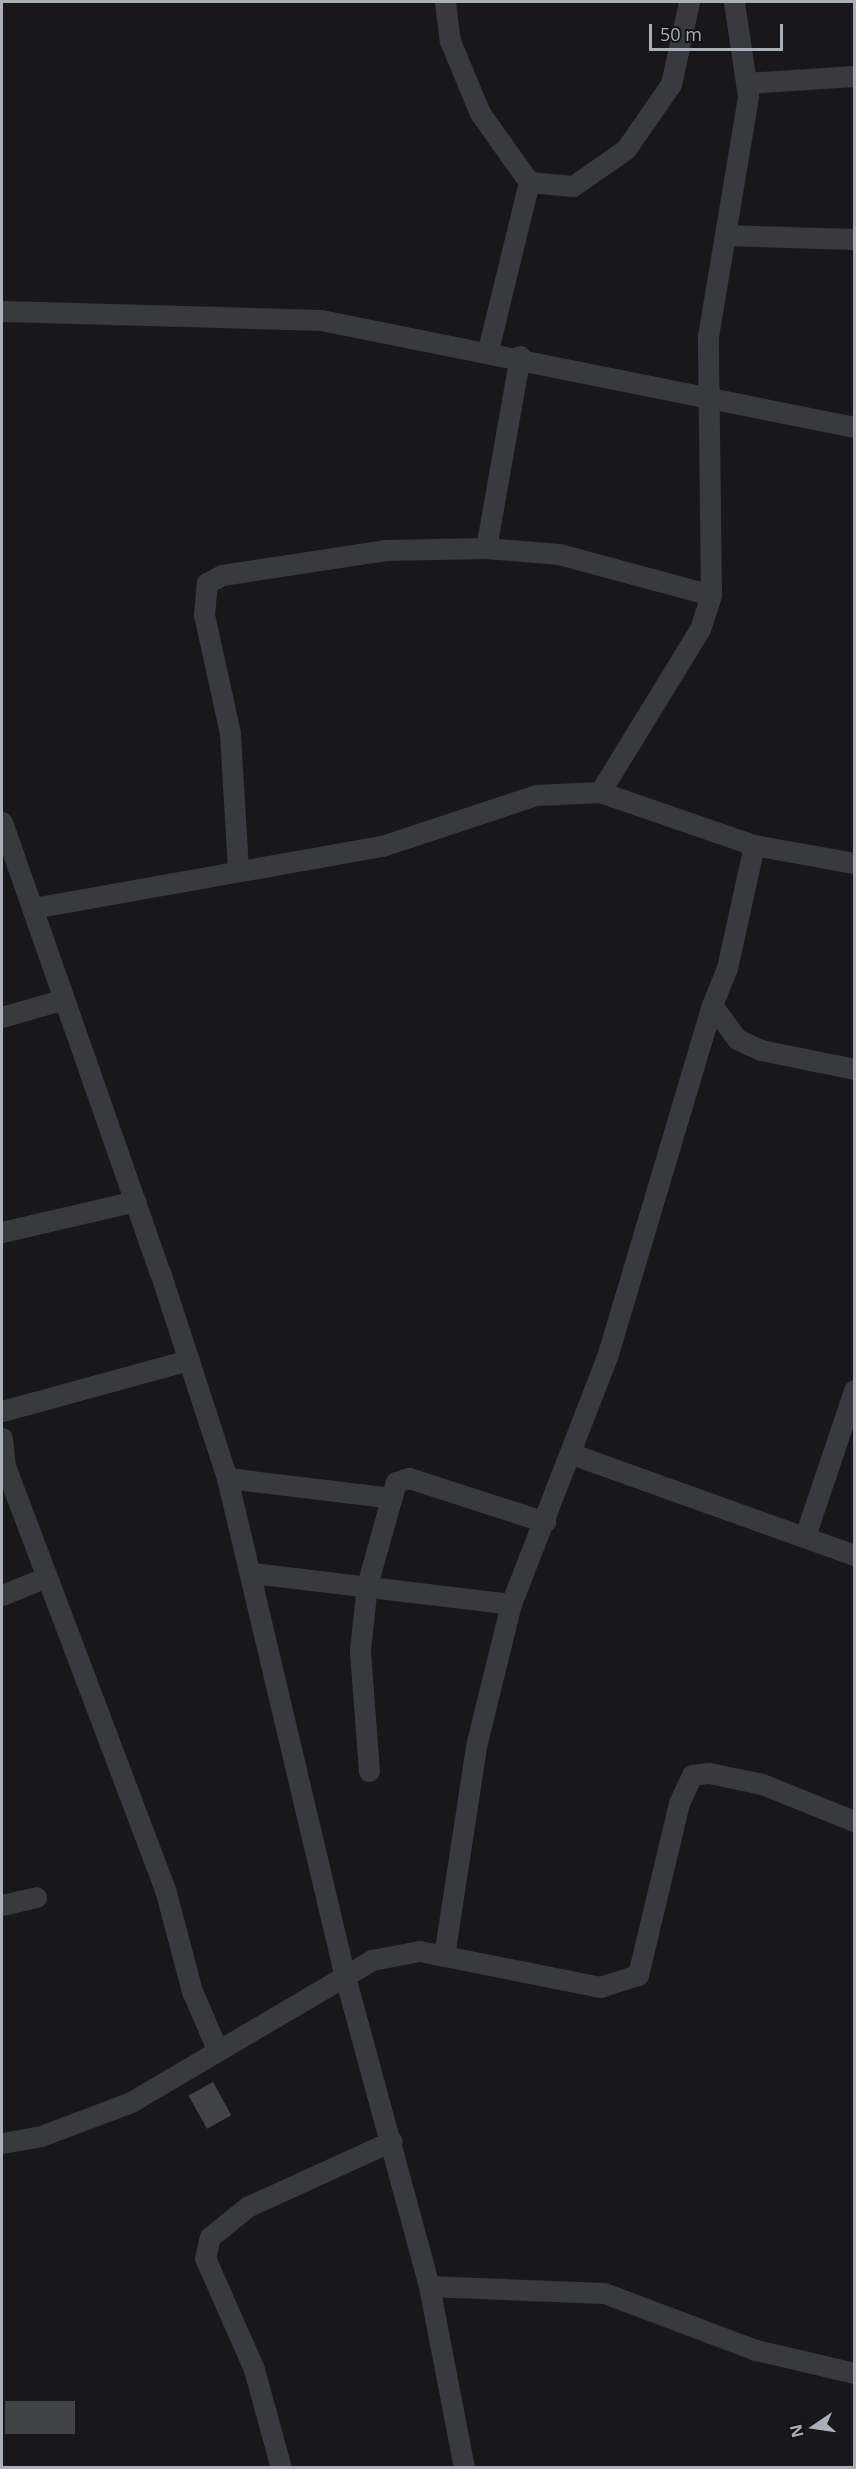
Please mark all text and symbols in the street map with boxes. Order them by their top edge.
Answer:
scale bar [652,12,786,50]
text: 50 m [660,22,702,46]
north arrow [784,2397,844,2457]
text: N [784,2422,809,2440]

